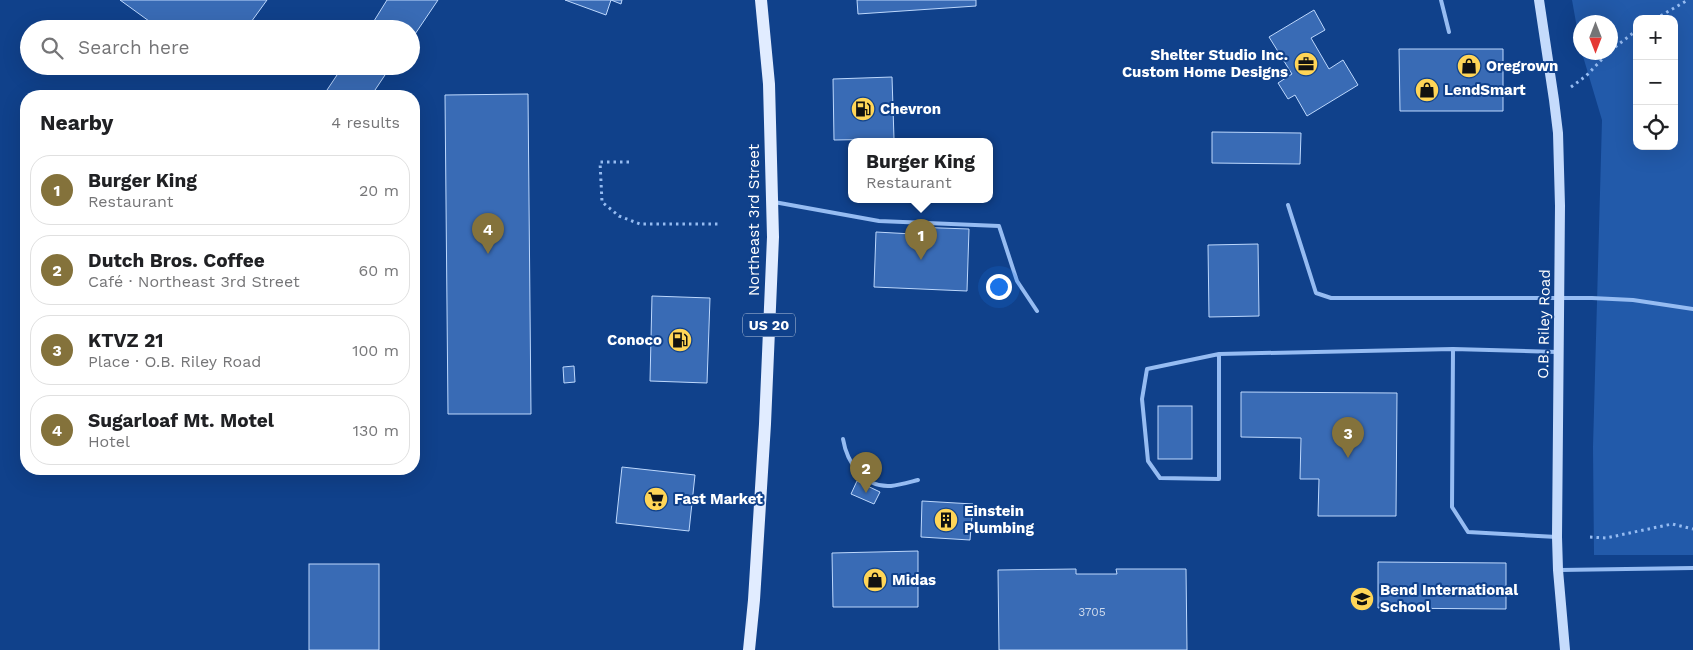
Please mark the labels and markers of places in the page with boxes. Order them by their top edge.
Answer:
place label: Shelter Studio Inc. Custom Home Designs [1122,46,1288,81]
office icon: Shelter Studio Inc. Custom Home Designs [1293,51,1319,77]
shop icon: Oregrown [1456,53,1482,79]
place label: Oregrown [1486,57,1558,75]
shop icon: LendSmart [1414,77,1440,103]
place label: LendSmart [1444,81,1526,99]
fuel station icon: Chevron [850,96,876,122]
place label: Chevron [880,100,941,118]
pin: 4 [472,213,504,254]
pin: 1 [905,219,937,260]
fuel station icon: Conoco [667,327,693,353]
place label: Conoco [607,331,662,349]
pin: 3 [1332,417,1364,458]
pin: 2 [850,452,882,493]
supermarket icon: Fast Market [643,486,669,512]
place label: Fast Market [674,490,763,508]
place label: Einstein Plumbing [964,502,1034,537]
building icon: Einstein Plumbing [933,507,959,533]
shop icon: Midas [862,567,888,593]
place label: Midas [892,571,936,589]
place label: Bend International School [1380,581,1518,616]
school or university icon: Bend International School [1349,586,1375,612]

